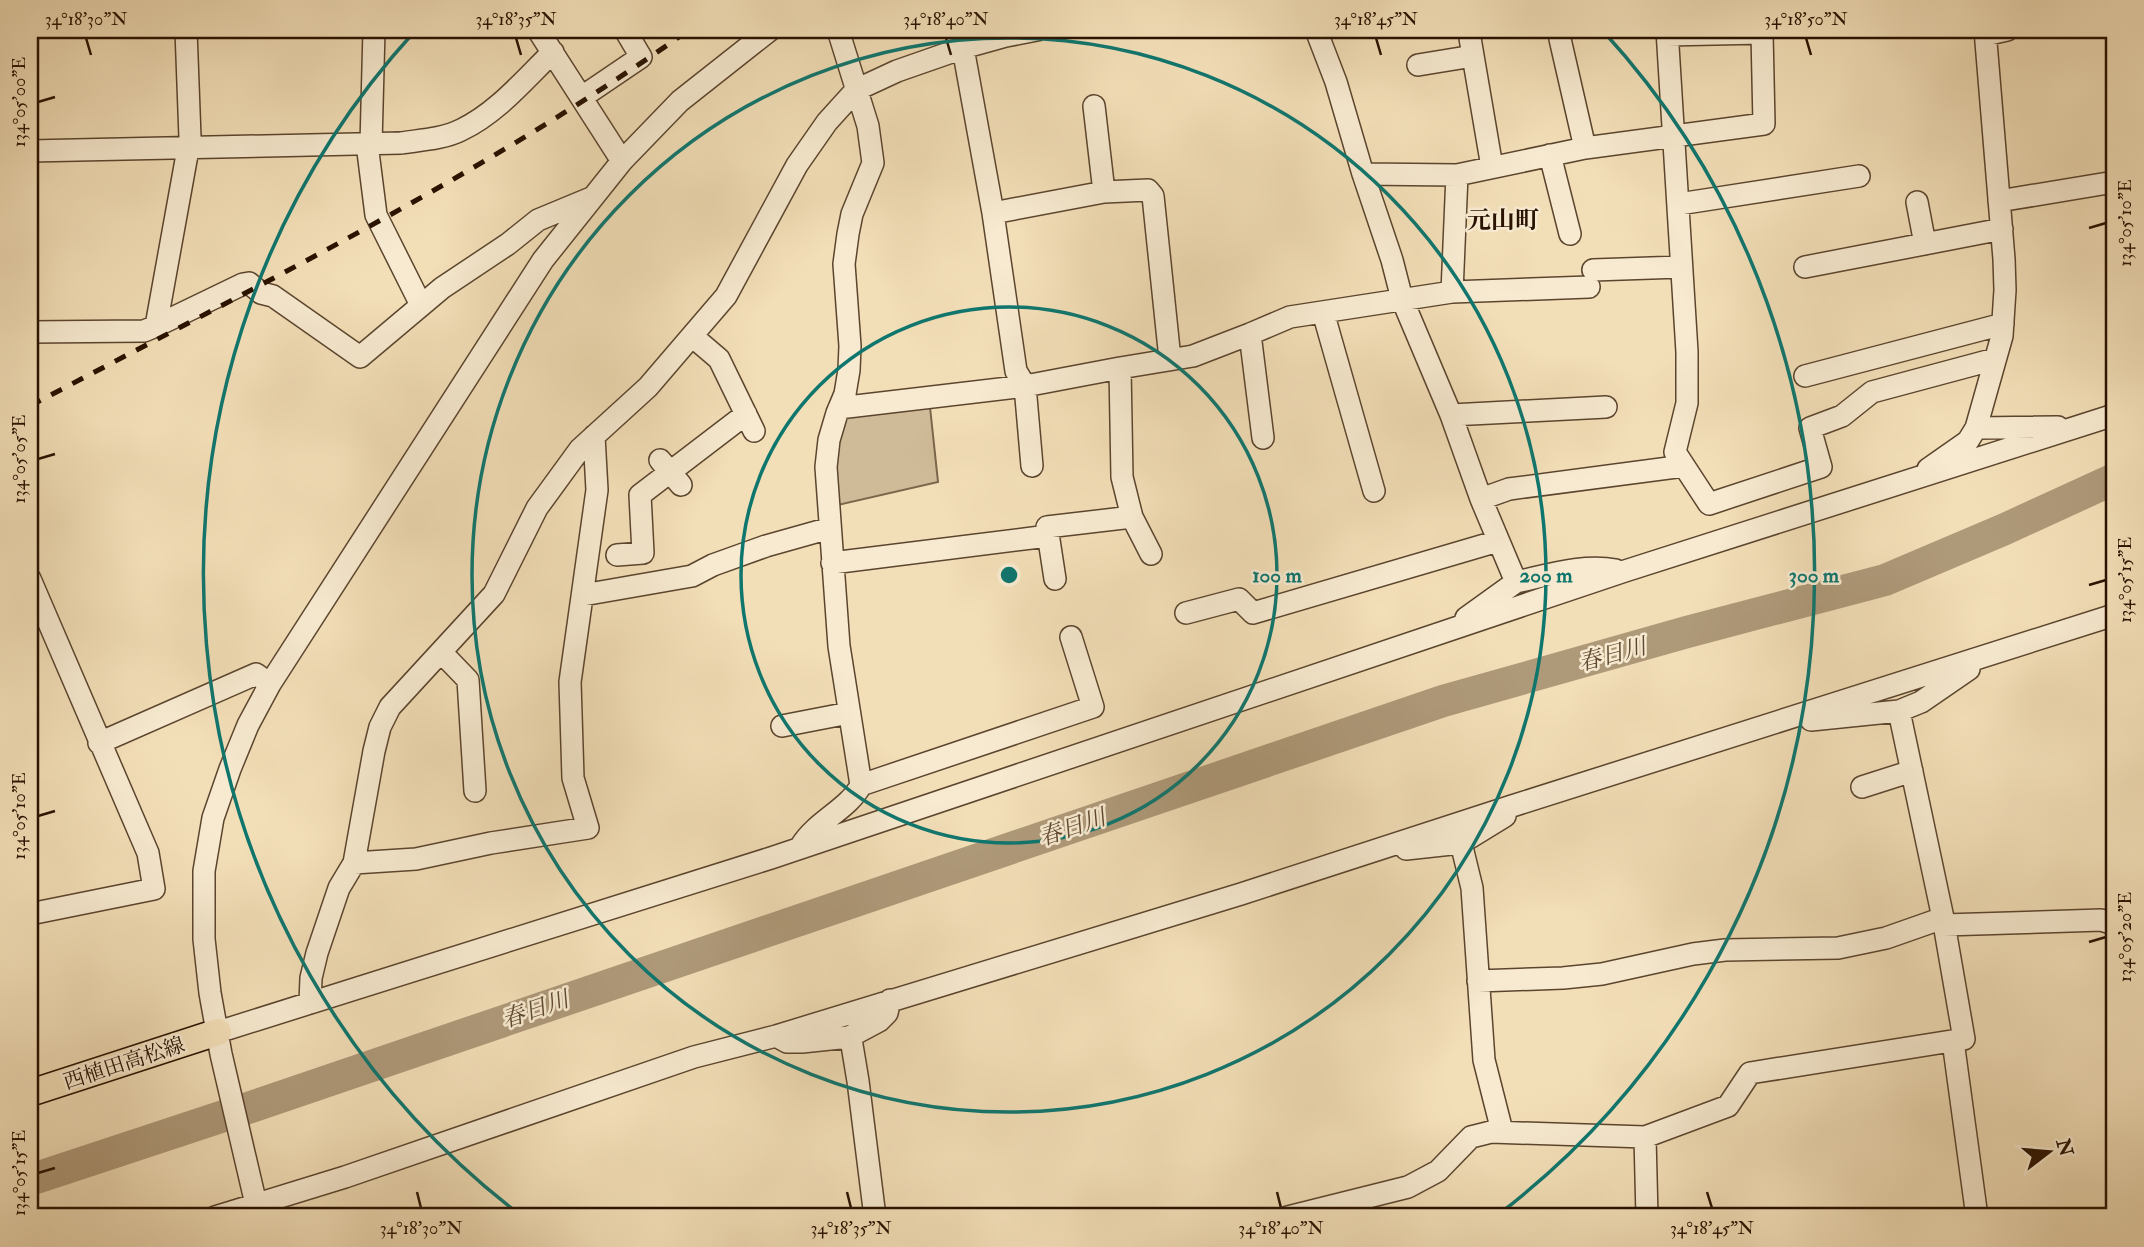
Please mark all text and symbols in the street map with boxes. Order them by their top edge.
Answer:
text: 34°18'30"N [45,8,127,31]
text: 34°18'35"N [475,8,557,31]
text: 34°18'40"N [903,8,989,31]
text: 34°18'45"N [1334,8,1418,31]
text: 34°18'50"N [1764,8,1848,31]
text: 134°05'00"E [8,57,31,147]
text: 134°05'10"E [2114,179,2137,267]
district label: 元山町 [1467,205,1539,236]
text: 134°05'05"E [8,414,31,504]
text: 134°05'15"E [2114,537,2137,623]
text: 100 m [1252,562,1303,589]
text: 200 m [1520,562,1573,589]
text: 300 m [1789,562,1840,589]
centre of rings [997,563,1021,587]
water label: 春日川 [1575,631,1652,677]
text: 134°05'10"E [8,772,31,860]
water label: 春日川 [1035,802,1112,852]
text: 134°05'20"E [2114,892,2137,982]
water label: 春日川 [498,984,575,1034]
street label: 西植田高松線 [60,1031,188,1096]
north arrow [2014,1118,2084,1188]
text: 134°05'15"E [8,1130,31,1216]
text: N [2050,1135,2079,1160]
text: 34°18'30"N [380,1217,462,1240]
text: 34°18'35"N [810,1217,892,1240]
text: 34°18'40"N [1238,1217,1324,1240]
text: 34°18'45"N [1670,1217,1754,1240]

